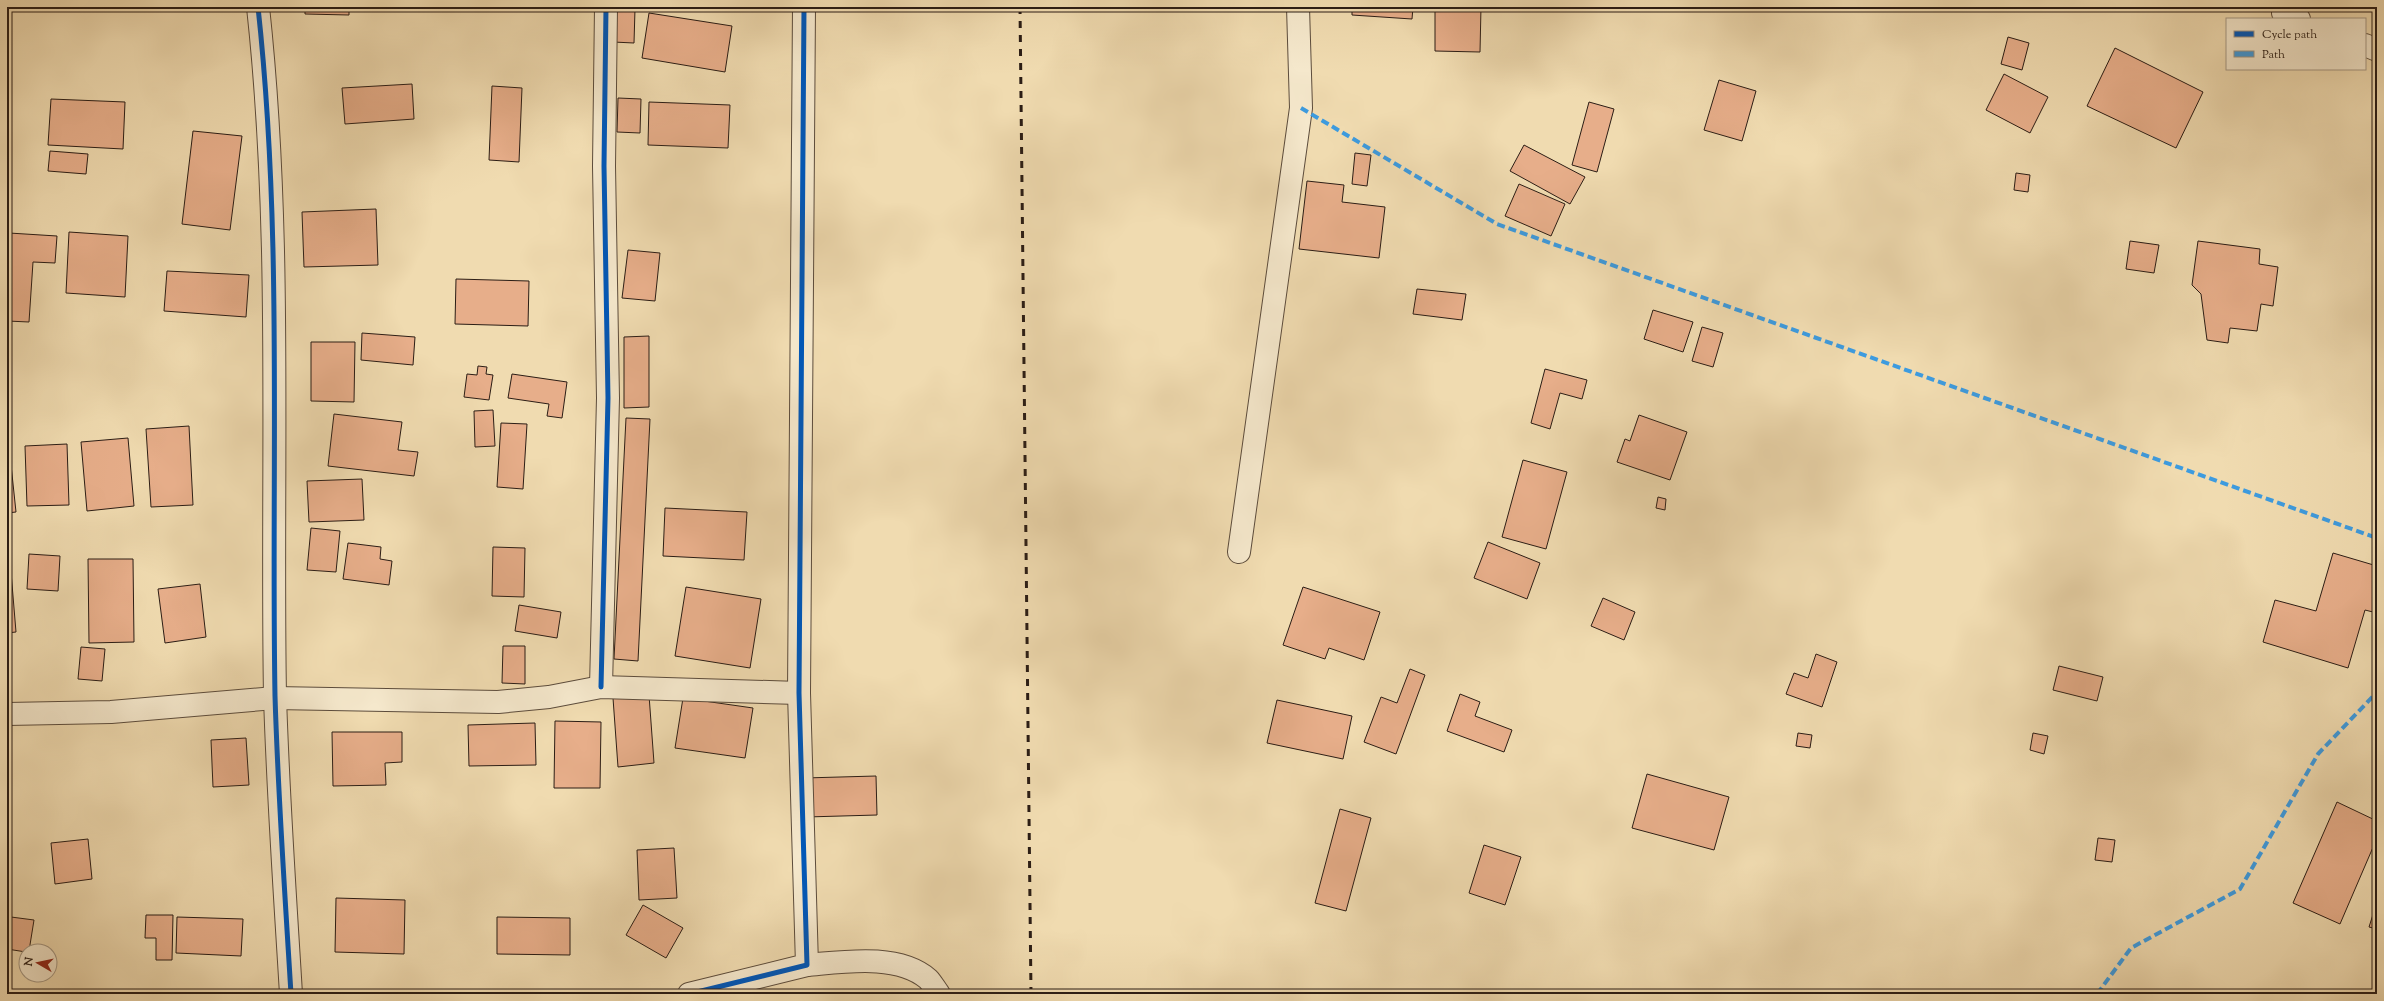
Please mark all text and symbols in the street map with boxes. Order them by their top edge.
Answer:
legend [2226,18,2366,70]
text: Cycle path [2262,26,2317,44]
text: Path [2262,46,2285,64]
north arrow [18,943,58,983]
text: N [20,956,38,968]

